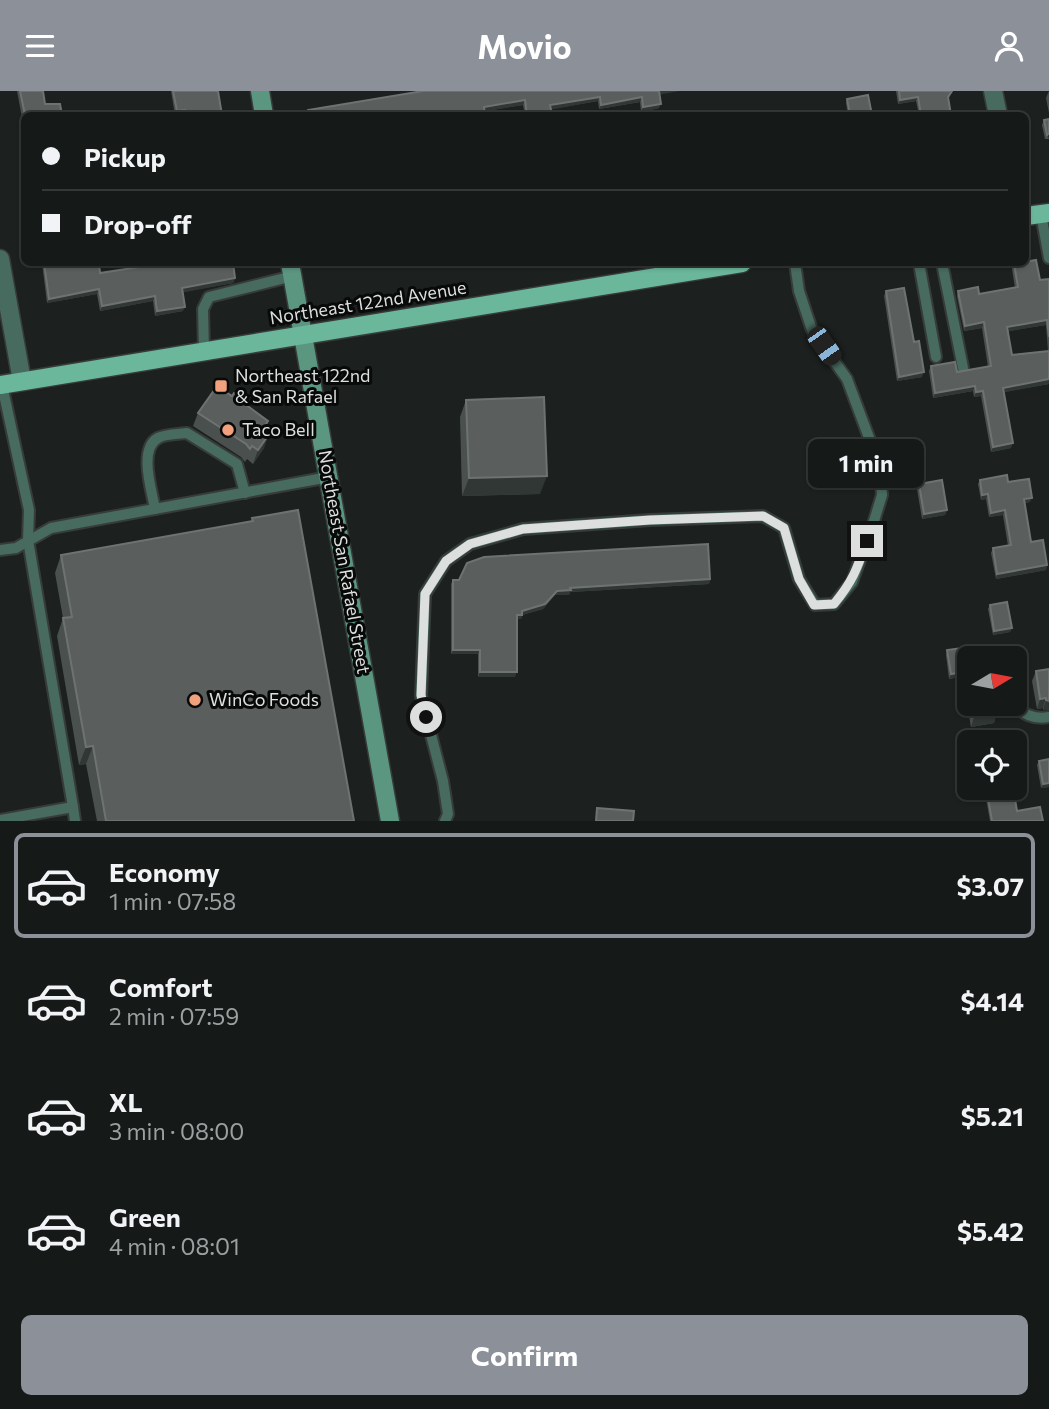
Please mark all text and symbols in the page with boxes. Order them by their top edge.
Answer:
text: Movio [477,26,572,66]
icon: menu [21,27,59,65]
icon: person [990,27,1028,65]
text: Pickup [84,141,166,172]
text: Drop-off [84,208,191,239]
street label: Northeast 122nd Avenue [268,276,468,328]
car [804,323,845,369]
place label: Northeast 122nd & San Rafael [235,364,370,407]
marker: Northeast 122nd & San Rafael [213,378,229,394]
place label: Taco Bell [242,418,315,440]
marker: Taco Bell [220,422,236,438]
callout: 1 min [809,440,925,489]
street label: Northeast San Rafael Street [314,448,376,676]
text: 1 min [839,449,893,477]
route end [851,525,883,557]
north arrow [957,646,1027,716]
map controls [957,646,1027,800]
place label: WinCo Foods [209,688,319,710]
marker: WinCo Foods [187,692,203,708]
route start [410,701,442,733]
button: locate [957,730,1027,800]
icon: car [25,854,88,917]
text: Economy [109,856,220,887]
text: $3.07 [956,870,1024,901]
text: 1 min · 07:58 [109,887,236,915]
icon: car [25,969,88,1032]
text: Comfort [109,971,212,1002]
text: $4.14 [961,985,1024,1016]
text: 2 min · 07:59 [109,1002,239,1030]
icon: car [25,1084,88,1147]
text: XL [109,1086,143,1117]
text: $5.21 [961,1100,1024,1131]
text: 3 min · 08:00 [109,1117,244,1145]
icon: car [25,1199,88,1262]
text: Green [109,1201,181,1232]
text: $5.42 [957,1215,1024,1246]
text: 4 min · 08:01 [109,1232,240,1260]
button: Confirm [21,1315,1028,1395]

